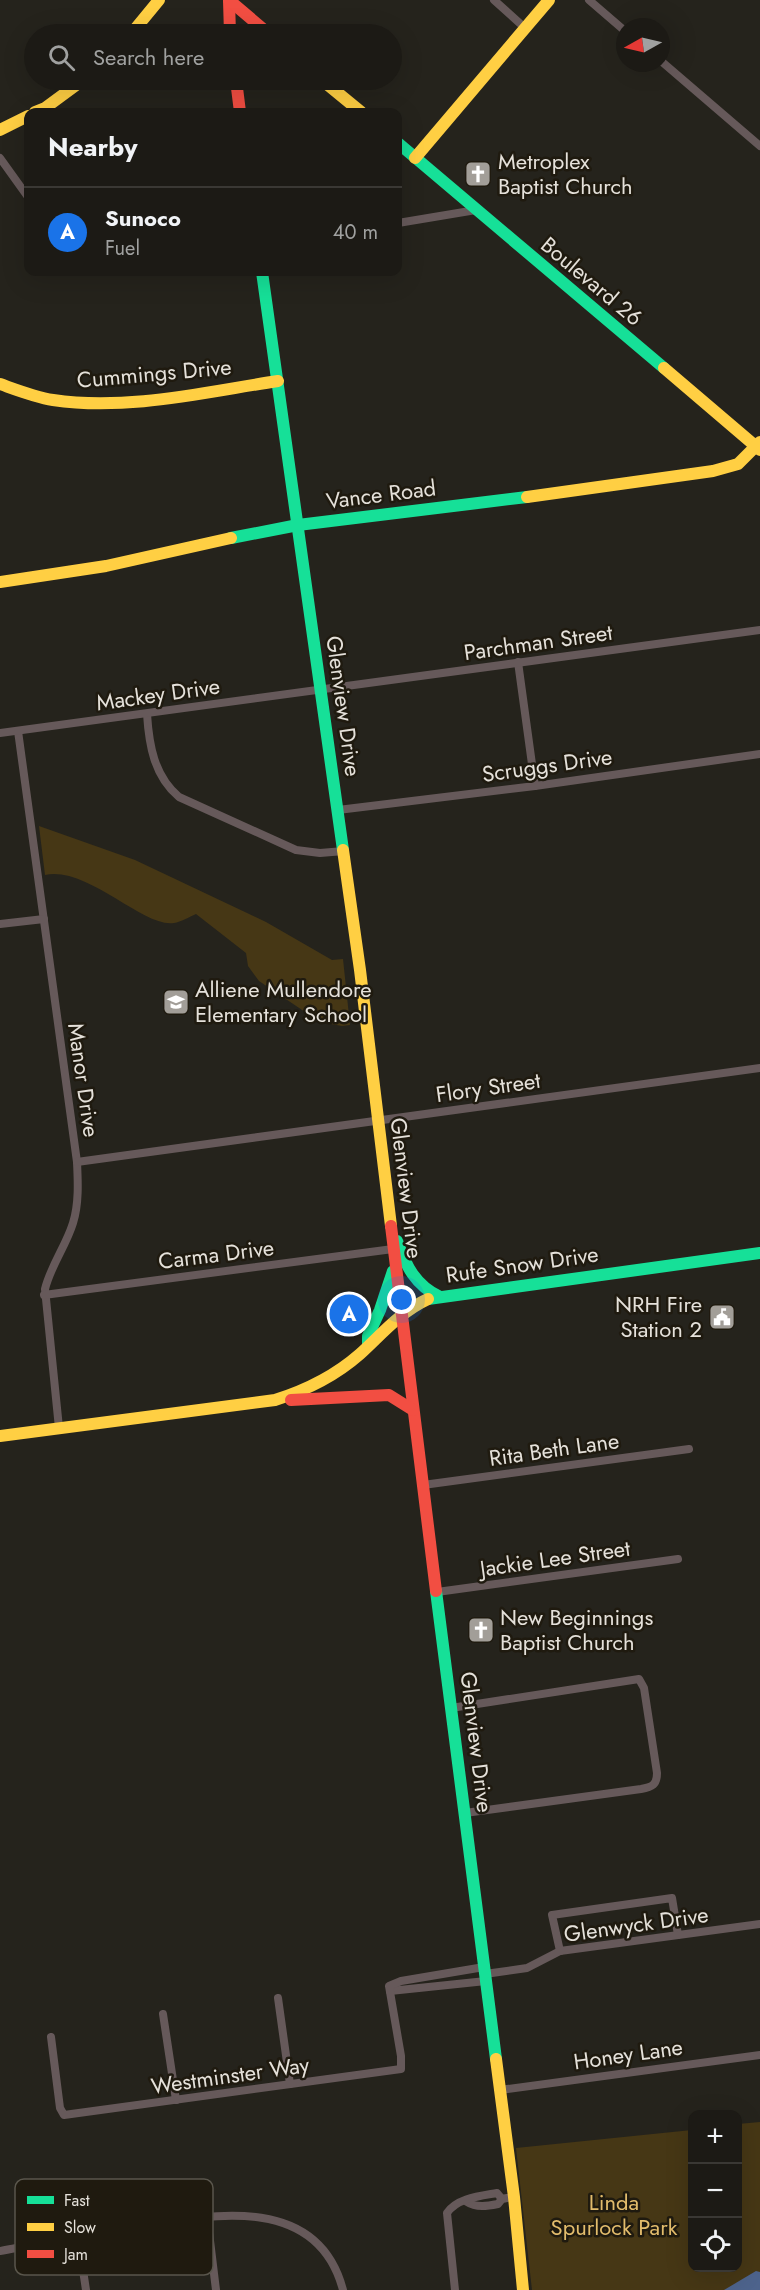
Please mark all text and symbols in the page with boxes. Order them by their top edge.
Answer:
north arrow [616,18,670,72]
search box [24,24,402,90]
icon: search [45,41,78,74]
text: Search here [93,41,204,73]
text: Nearby [48,128,137,166]
place label: Metroplex Baptist Church [498,145,633,202]
church icon: Metroplex Baptist Church [463,159,493,189]
text: Sunoco [105,202,181,234]
text: A [60,218,75,247]
text: 40 m [333,218,378,247]
street label: Boulevard 26 [534,229,650,333]
text: Fuel [105,234,140,263]
street label: Cummings Drive [75,350,233,396]
street label: Vance Road [324,471,438,517]
street label: Parchman Street [462,616,615,668]
street label: Glenview Drive [318,634,370,778]
street label: Mackey Drive [94,669,222,719]
street label: Scruggs Drive [480,740,614,790]
place label: Alliene Mullendore Elementary School [195,973,372,1030]
school or university icon: Alliene Mullendore Elementary School [161,987,191,1017]
street label: Manor Drive [60,1021,108,1139]
street label: Flory Street [434,1064,543,1110]
street label: Glenview Drive [382,1116,432,1260]
street label: Carma Drive [156,1231,276,1277]
street label: Rufe Snow Drive [444,1237,600,1291]
your location [387,1285,416,1314]
place label: NRH Fire Station 2 [615,1288,702,1345]
pin: A [330,1292,368,1336]
public building icon: NRH Fire Station 2 [707,1302,737,1332]
street label: Rita Beth Lane [487,1424,621,1474]
street label: Jackie Lee Street [475,1532,633,1585]
place label: New Beginnings Baptist Church [500,1601,653,1658]
church icon: New Beginnings Baptist Church [466,1615,496,1645]
street label: Glenview Drive [452,1670,502,1814]
street label: Glenwyck Drive [562,1898,710,1950]
street label: Honey Lane [571,2031,685,2077]
street label: Westminster Way [149,2048,311,2102]
map controls [688,2110,742,2272]
button: + [688,2110,742,2164]
button: − [688,2164,742,2218]
legend [15,2179,213,2275]
park label: Linda Spurlock Park [551,2186,678,2243]
text: Fast [64,2189,90,2212]
text: Slow [64,2216,96,2239]
button: locate [688,2218,742,2272]
text: Jam [62,2243,88,2266]

